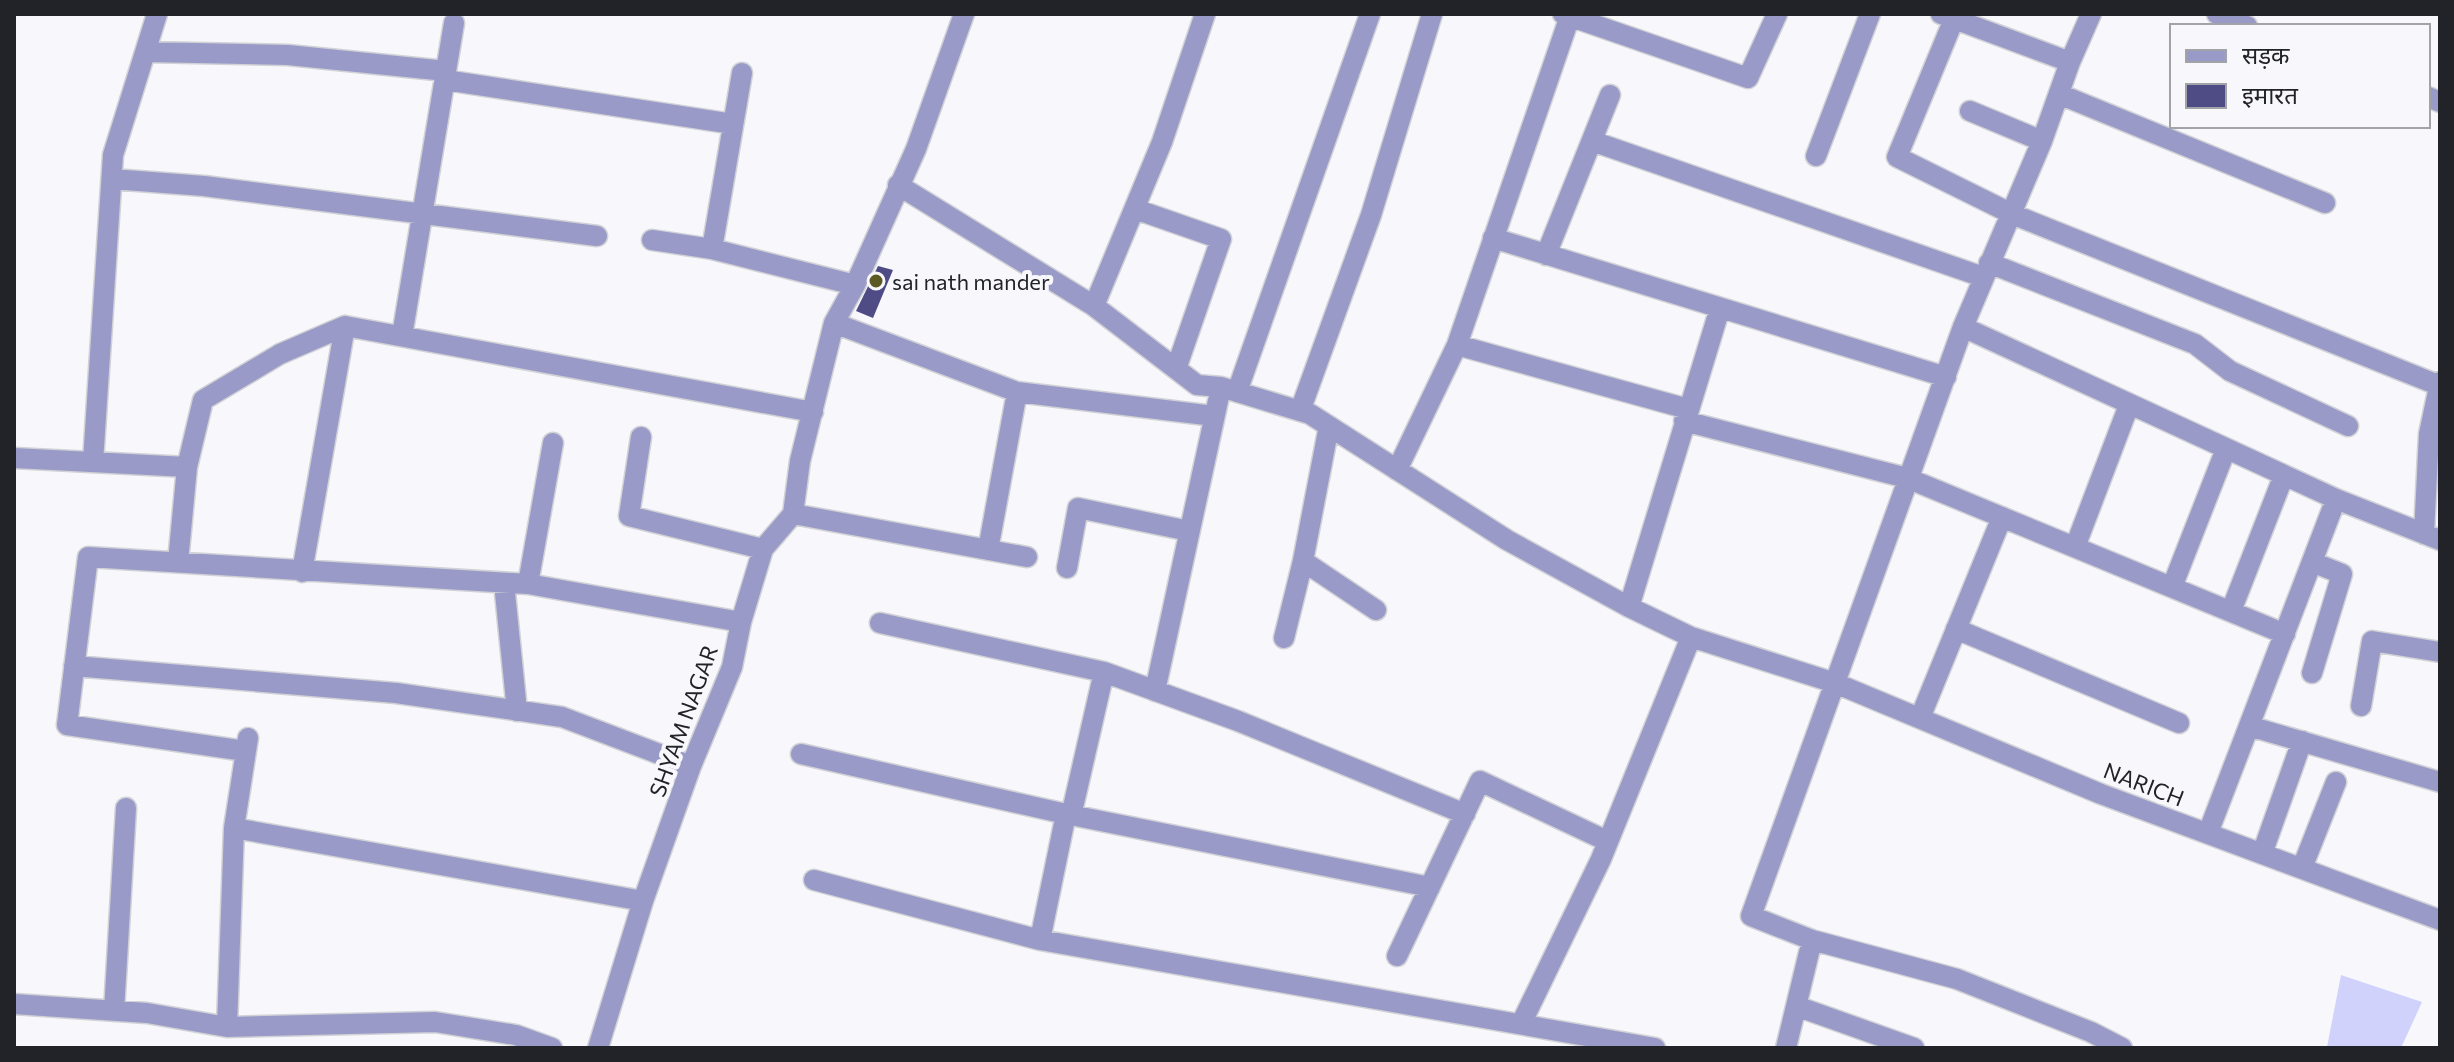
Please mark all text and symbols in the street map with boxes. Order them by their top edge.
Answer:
legend [2170,24,2430,128]
text: सड़क [2242,40,2290,69]
text: इमारत [2242,80,2299,109]
place label: sai nath mander [892,268,1050,295]
marker: sai nath mander [867,272,885,290]
street label: SHYAM NAGAR [643,641,723,801]
street label: NARICH [2100,756,2188,812]

